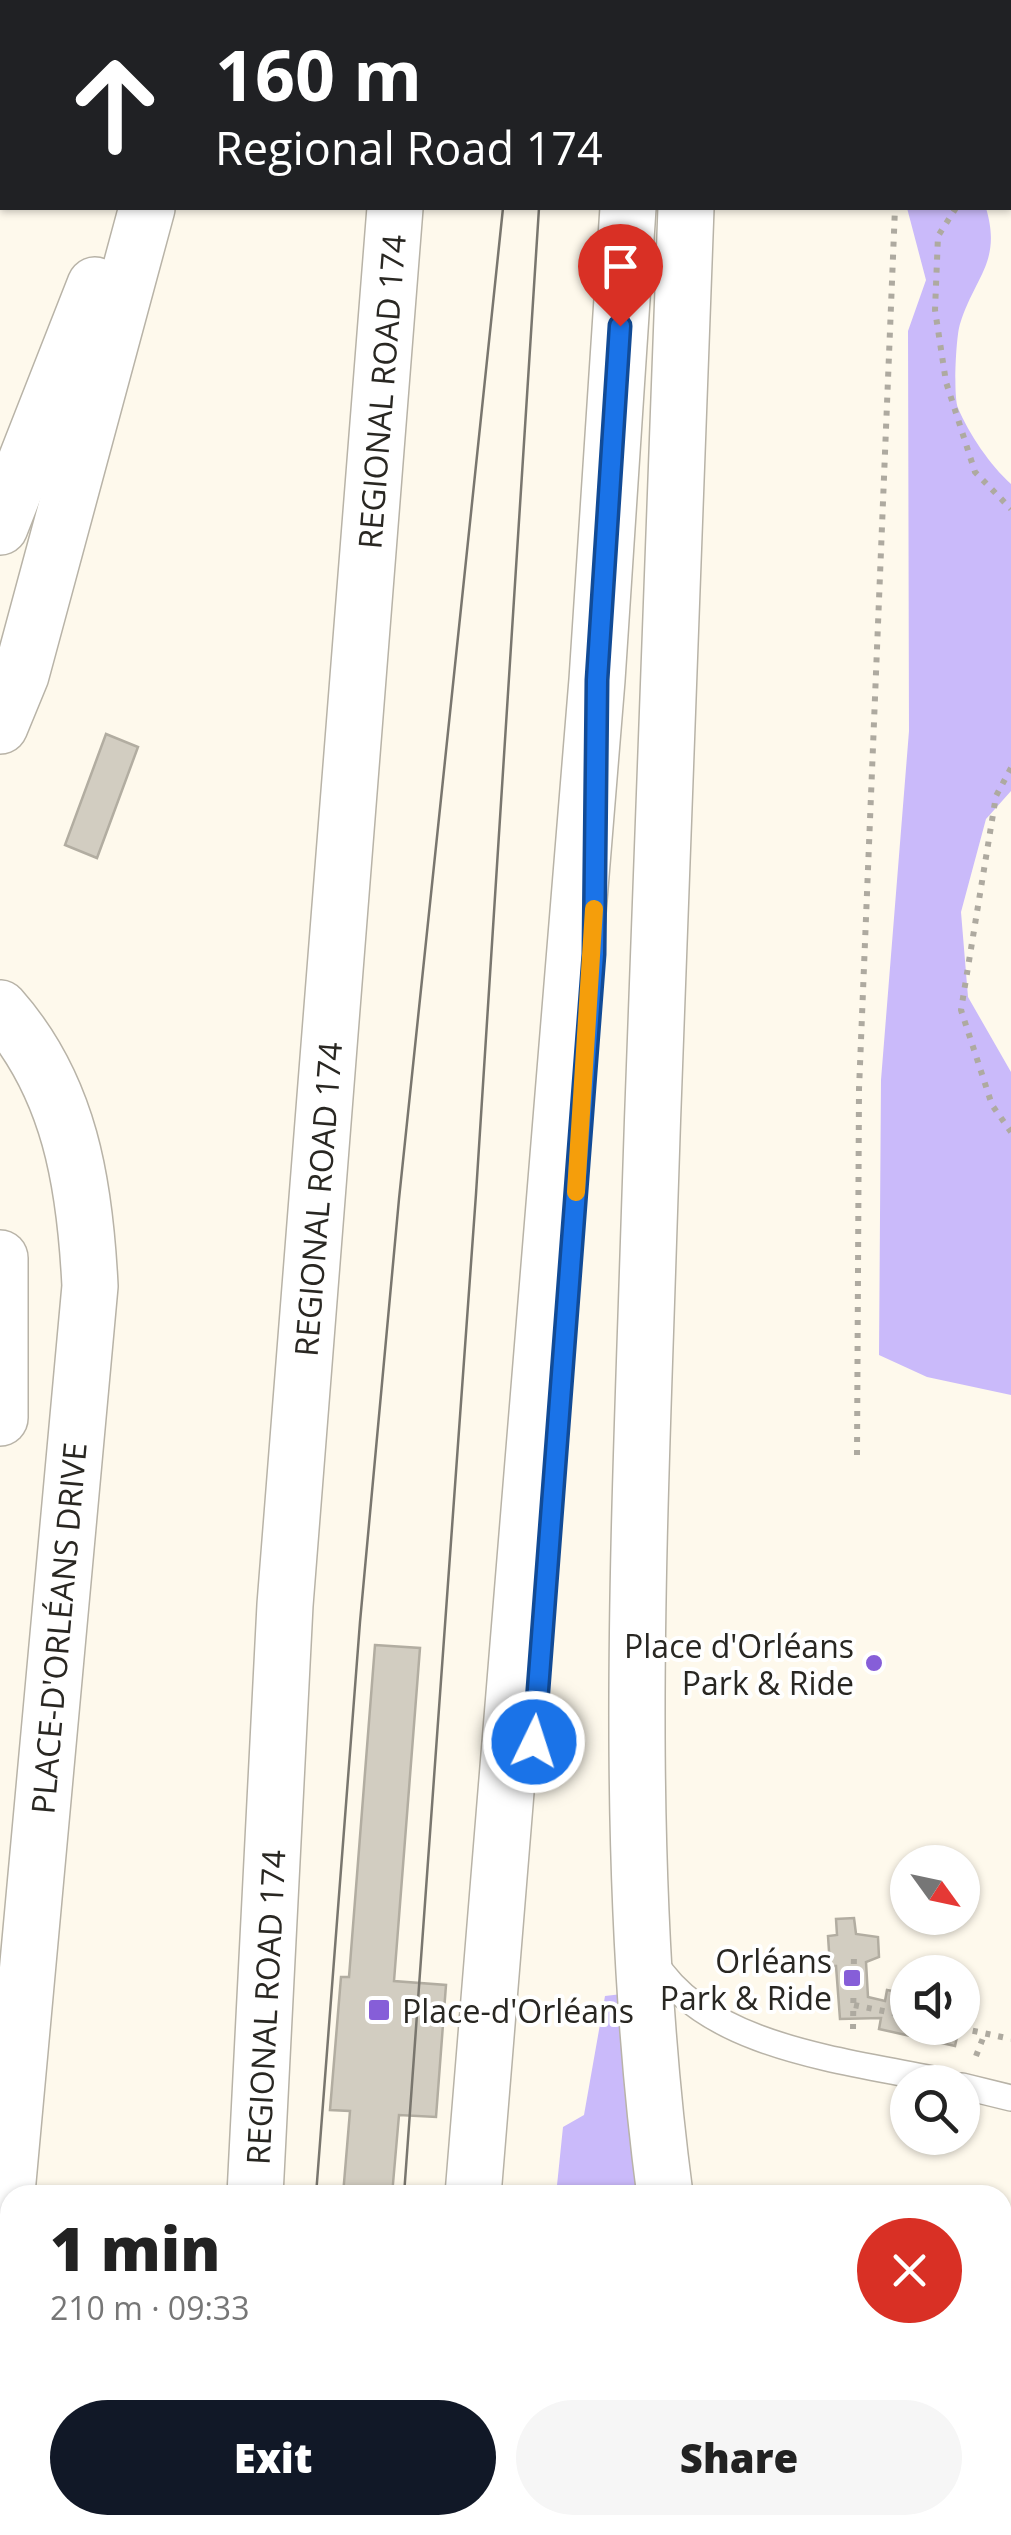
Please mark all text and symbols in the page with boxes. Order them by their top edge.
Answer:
text: 160 m [215,26,422,122]
icon: ahead [50,40,180,170]
text: Regional Road 174 [215,117,603,178]
pin [578,224,663,327]
street label: REGIONAL ROAD 174 [347,233,414,550]
icon: arrive [593,239,648,294]
street label: REGIONAL ROAD 174 [283,1040,351,1358]
street label: PLACE-D'ORLÉANS DRIVE [20,1440,96,1816]
place label: Place d'Orléans Park & Ride [624,1624,854,1704]
marker: Place d'Orléans Park & Ride [863,1652,885,1674]
position arrow [482,1690,586,1794]
north arrow [890,1845,980,1935]
map controls [890,1845,980,2155]
street label: REGIONAL ROAD 174 [235,1849,294,2166]
place label: Orléans Park & Ride [660,1939,832,2019]
button: sound [890,1955,980,2045]
marker: Orléans Park & Ride [841,1967,863,1989]
place label: Place-d'Orléans [402,1989,634,2032]
marker: Place-d'Orléans [366,1997,392,2023]
button: search [890,2065,980,2155]
text: 1 min [50,2207,220,2289]
button: close [857,2218,962,2323]
text: 210 m · 09:33 [50,2286,249,2329]
button: Exit [50,2400,496,2515]
button: Share [516,2400,962,2515]

